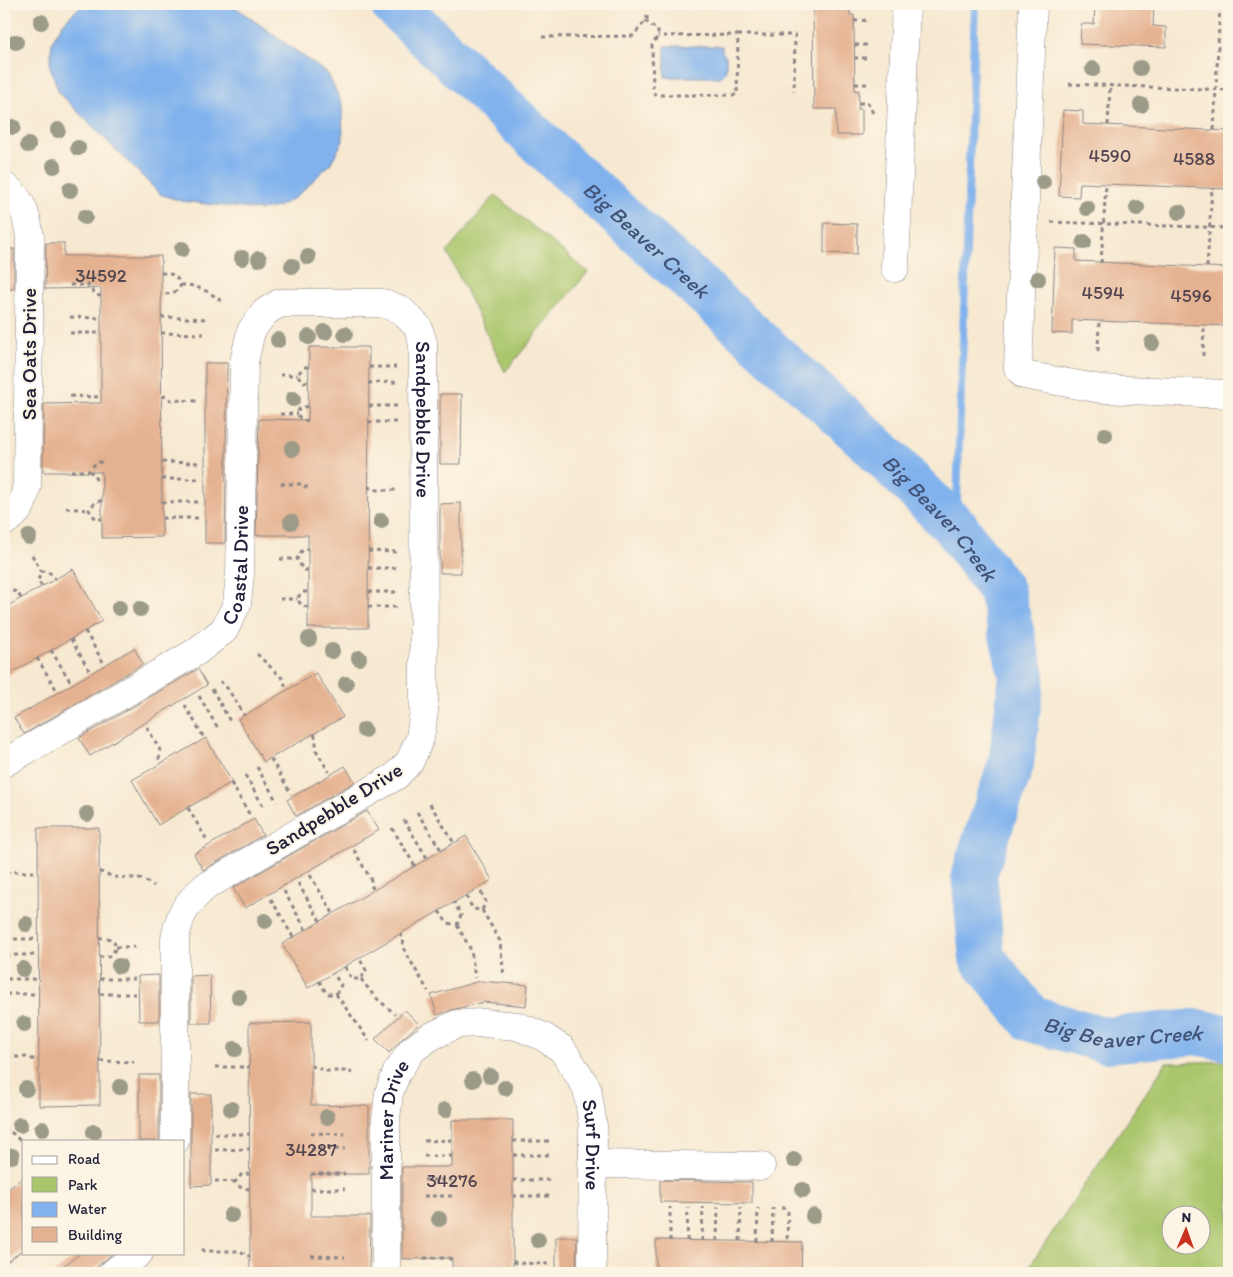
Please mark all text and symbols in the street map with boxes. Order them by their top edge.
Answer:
house number: 4590 [1088,144,1132,167]
house number: 4588 [1173,147,1215,170]
water label: Big Beaver Creek [577,176,716,305]
house number: 34592 [75,264,127,287]
house number: 4594 [1082,281,1124,304]
house number: 4596 [1170,284,1212,307]
street label: Sea Oats Drive [16,288,41,420]
street label: Sandpebble Drive [411,341,436,498]
water label: Big Beaver Creek [876,449,1004,588]
street label: Coastal Drive [216,505,253,629]
street label: Sandpebble Drive [261,756,407,861]
water label: Big Beaver Creek [1040,1010,1207,1054]
street label: Mariner Drive [373,1054,414,1180]
street label: Surf Drive [577,1097,606,1191]
house number: 34287 [285,1138,337,1161]
legend [22,1140,185,1254]
text: Road [68,1150,101,1168]
house number: 34276 [426,1169,478,1192]
text: Park [68,1176,98,1194]
text: Water [68,1200,107,1218]
north arrow [1160,1204,1210,1254]
text: N [1181,1209,1191,1226]
text: Building [68,1226,122,1244]

